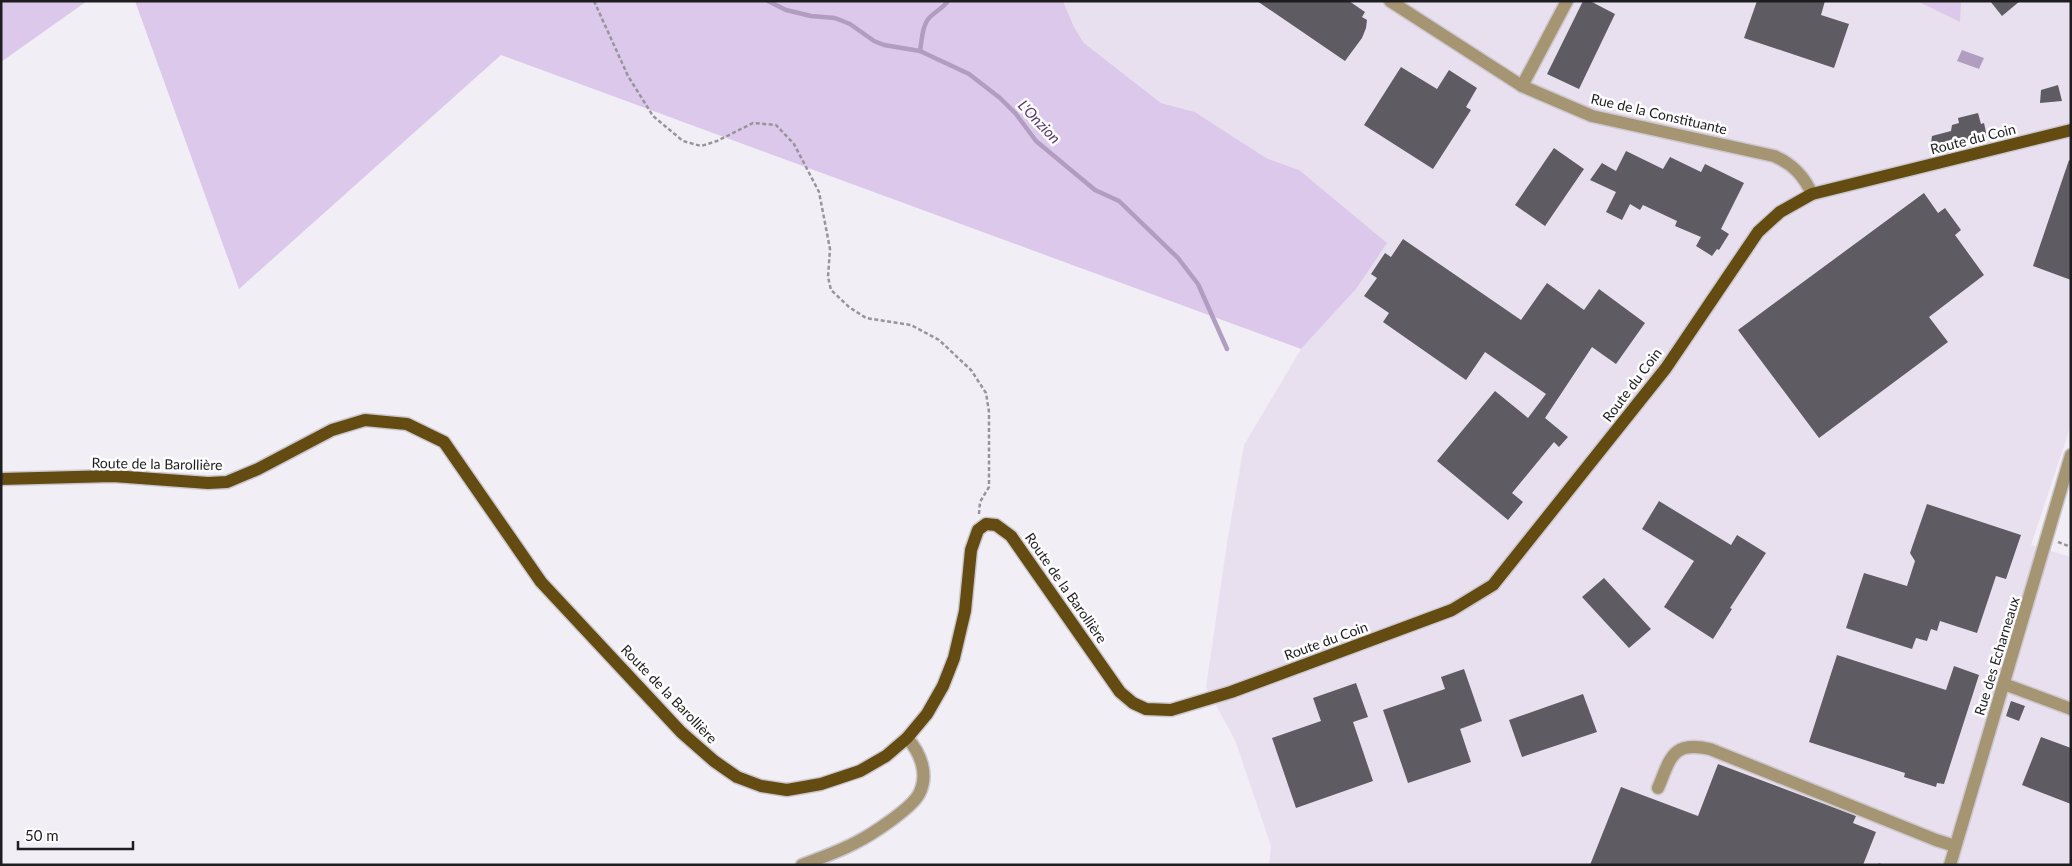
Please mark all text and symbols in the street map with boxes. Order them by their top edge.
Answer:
street label: Rue de la Constituante [1589,90,1729,137]
water label: L'Onzion [1015,96,1065,147]
street label: Route du Coin [1928,120,2017,157]
street label: Route du Coin [1598,345,1665,425]
street label: Route de la Barollière [91,454,223,473]
street label: Route de la Barollière [1022,529,1111,646]
street label: Rue des Echarneaux [1970,594,2023,717]
street label: Route du Coin [1282,618,1370,663]
street label: Route de la Barollière [618,641,721,747]
scale bar [18,818,132,850]
text: 50 m [25,826,59,844]

